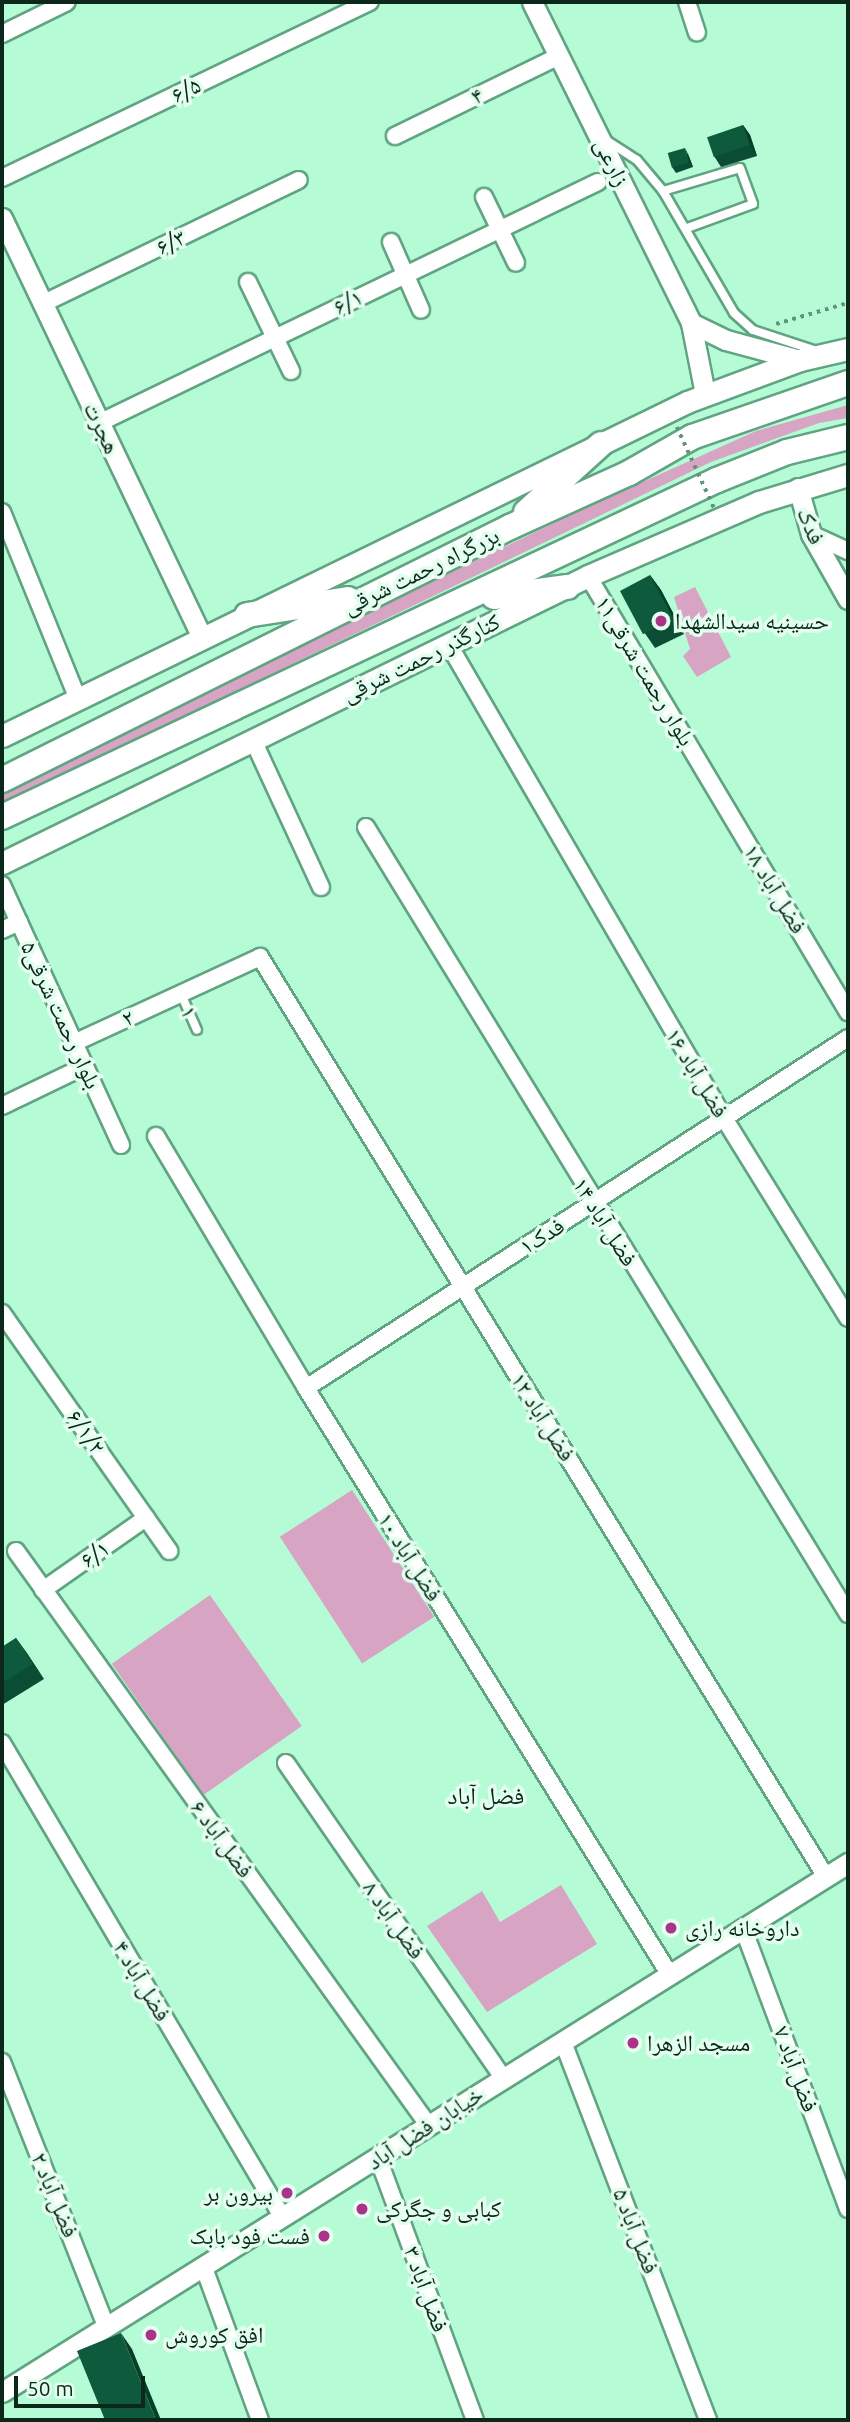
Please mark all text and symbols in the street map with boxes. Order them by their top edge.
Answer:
street label: ۶/۵ [167,71,205,109]
street label: ۴ [466,81,488,111]
street label: زارعی [588,133,636,191]
street label: ۶/۳ [152,223,190,261]
street label: ۶/۱ [329,283,367,321]
street label: هجرت [78,398,126,458]
street label: فدک [791,504,831,548]
street label: بزرگراه رحمت شرقی [338,521,504,621]
street label: بلوار رحمت شرقی۱۱ [589,591,701,751]
place label: حسینیه سیدالشهدا [675,607,829,635]
street label: کنارگذر رحمت شرقی [337,608,505,708]
marker: حسینیه سیدالشهدا [653,613,669,629]
street label: فضل آباد ۱۸ [738,839,812,939]
street label: ۵بلوار رحمت شرقی [15,937,107,1093]
street label: ۱ [174,1002,204,1022]
street label: ۲ [117,1003,139,1033]
street label: فضل آباد ۱۶ [660,1023,734,1123]
street label: فضل آباد ۱۴ [567,1173,643,1271]
street label: فدک۱ [515,1212,569,1260]
street label: فضل آباد ۱۲ [505,1368,581,1466]
street label: ۶/۱/۲ [61,1404,111,1460]
street label: فضل آباد ۱۰ [372,1508,448,1606]
street label: ۶/۱ [75,1534,115,1574]
district label: فضل آباد [448,1782,524,1810]
street label: فضل آباد ۶ [185,1795,259,1883]
street label: فضل آباد ۸ [357,1876,431,1964]
place label: داروخانه رازی [685,1914,800,1942]
marker: داروخانه رازی [663,1920,679,1936]
street label: فضل آباد ۴ [107,1936,177,2026]
street label: فضل آباد ۷ [768,2022,824,2116]
place label: مسجد الزهرا [647,2029,750,2057]
marker: مسجد الزهرا [625,2035,641,2051]
street label: خیابان فضل آباد [362,2080,488,2176]
street label: فضل آباد ۲ [26,2149,84,2241]
place label: بیرون بر [204,2179,273,2207]
street label: فضل آباد ۵ [607,2184,665,2278]
marker: بیرون بر [279,2185,295,2201]
place label: کبابی و جگرکی [376,2195,501,2223]
marker: کبابی و جگرکی [354,2201,370,2217]
place label: فست فود بابک [190,2222,310,2250]
marker: فست فود بابک [316,2228,332,2244]
street label: فضل آباد ۳ [398,2242,454,2336]
place label: افق کوروش [165,2321,263,2349]
marker: افق کوروش [143,2327,159,2343]
scale bar [18,2362,149,2406]
text: 50 m [27,2376,74,2400]

